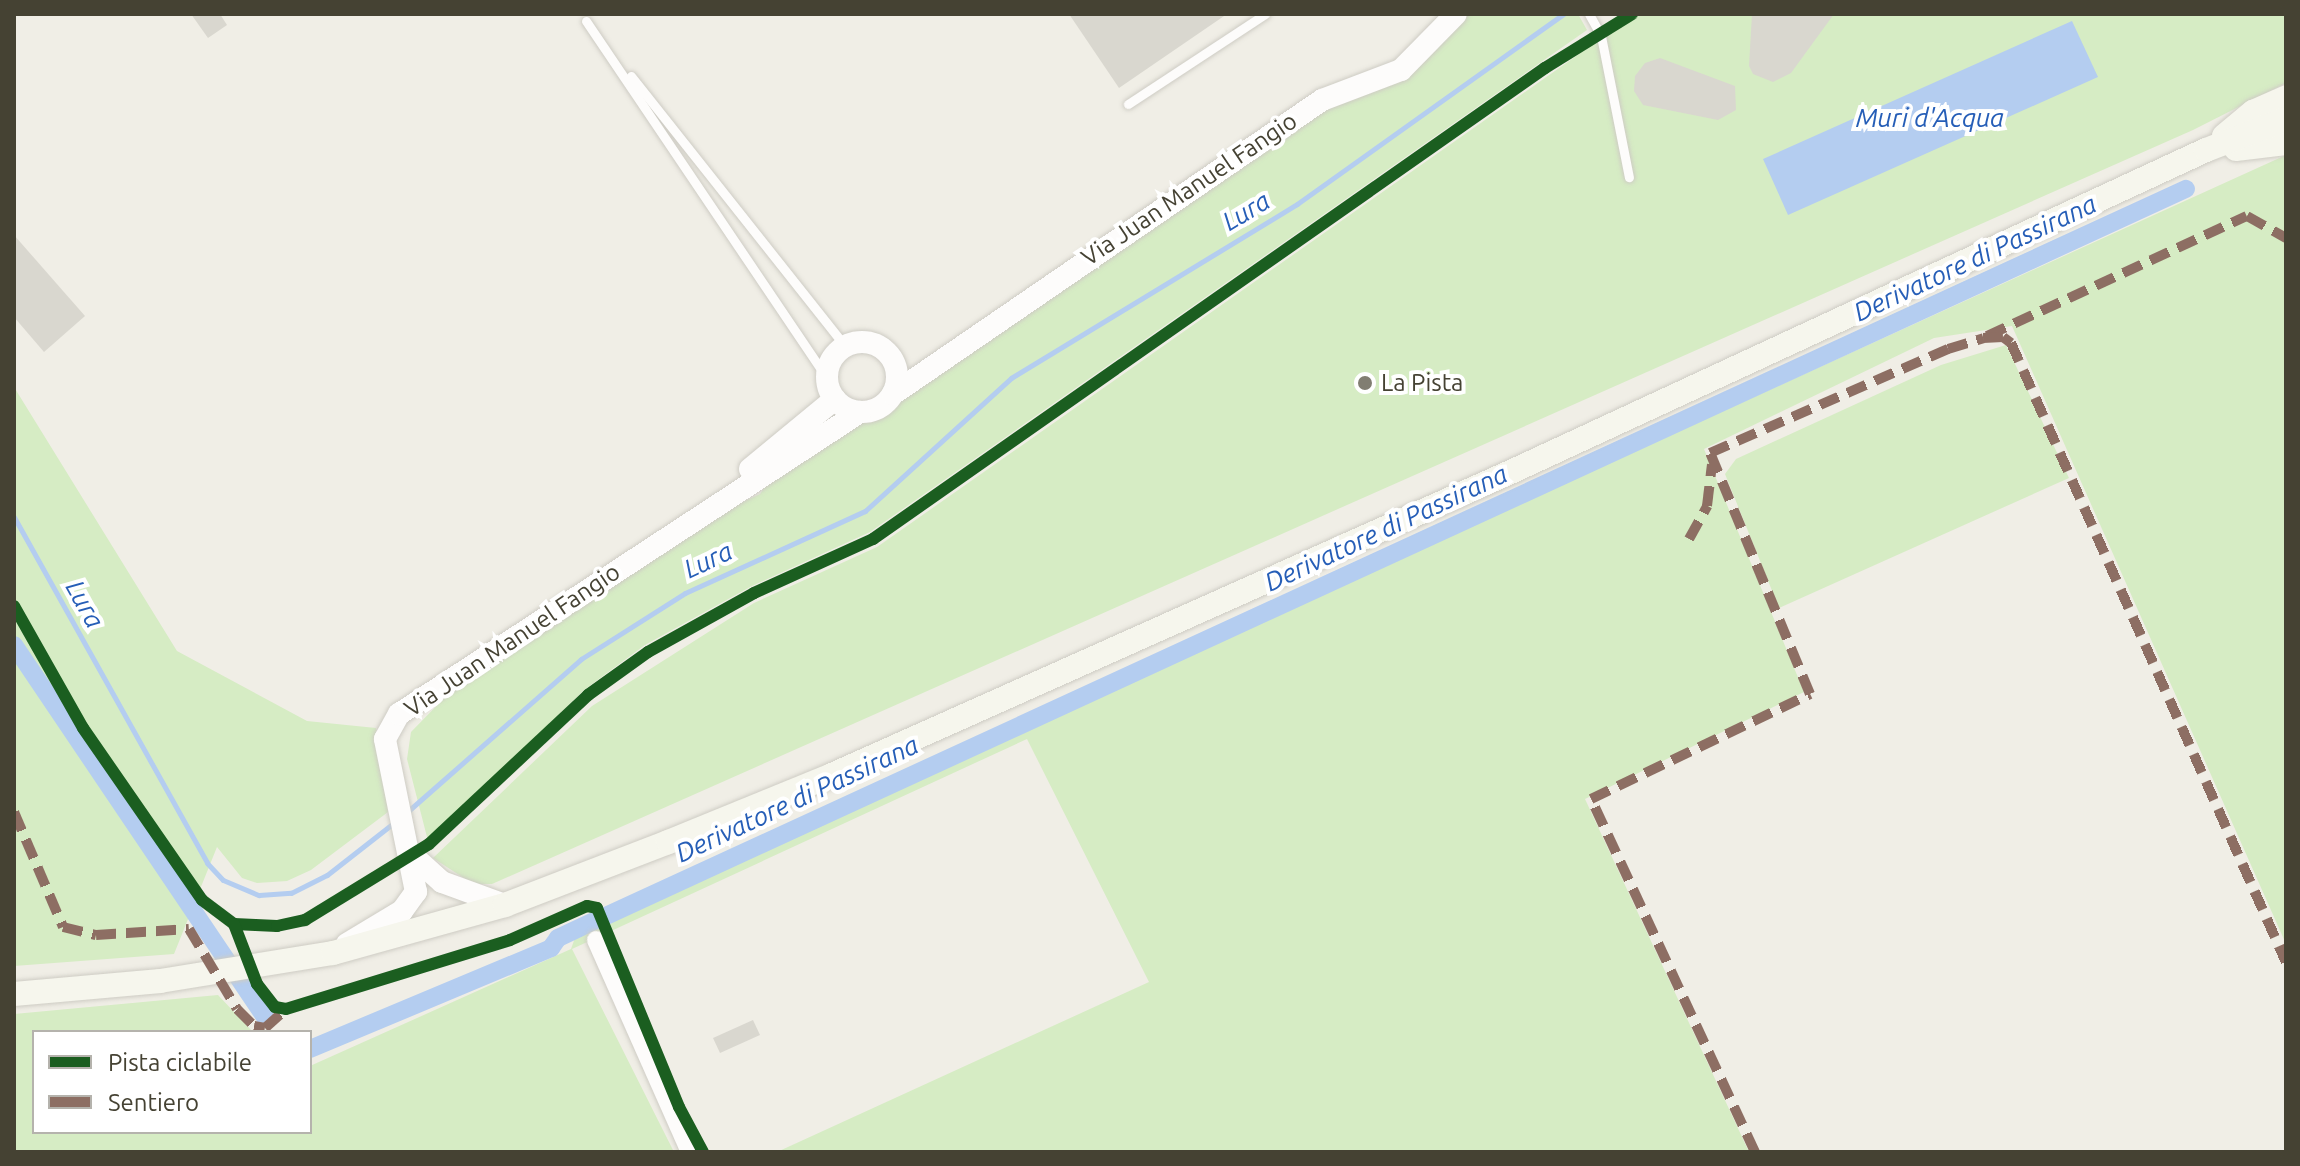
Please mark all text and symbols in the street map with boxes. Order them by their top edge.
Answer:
water label: Muri d'Acqua [1856,102,2004,134]
street label: Via Juan Manuel Fangio [1076,106,1302,272]
water label: Lura [1217,185,1275,237]
water label: Derivatore di Passirana [1849,188,2101,328]
place label: La Pista [1381,369,1463,397]
marker: La Pista [1356,374,1374,392]
water label: Derivatore di Passirana [1260,458,1512,598]
water label: Lura [679,535,737,585]
street label: Via Juan Manuel Fangio [399,557,625,723]
water label: Lura [59,575,111,633]
water label: Derivatore di Passirana [671,729,923,869]
legend [32,1030,312,1134]
text: Pista ciclabile [108,1049,252,1076]
text: Sentiero [108,1089,199,1116]

